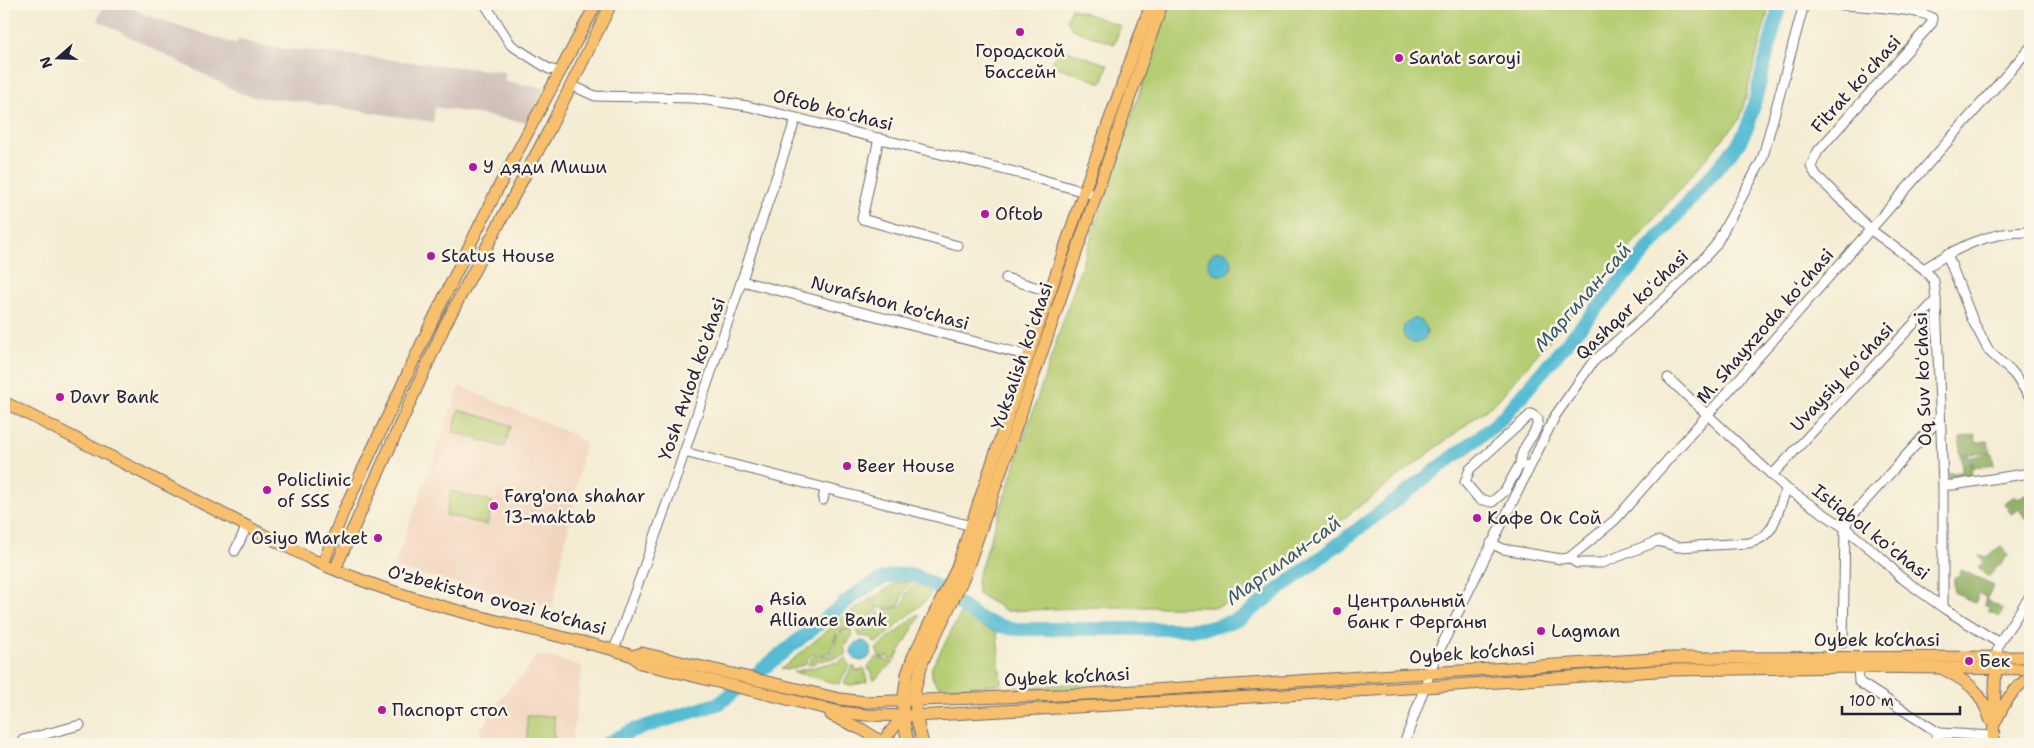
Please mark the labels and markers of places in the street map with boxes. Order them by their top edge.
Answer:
marker: Городской Бассейн [1014,26,1026,38]
place label: Городской Бассейн [975,39,1065,84]
place label: San'at saroyi [1409,46,1521,70]
marker: San'at saroyi [1393,52,1405,64]
place label: У дяди Миши [483,155,607,179]
marker: У дяди Миши [467,161,479,173]
place label: Oftob [995,202,1043,226]
marker: Oftob [979,208,991,220]
place label: Status House [441,244,555,268]
marker: Status House [425,250,437,262]
place label: Davr Bank [70,385,159,409]
marker: Davr Bank [54,391,66,403]
place label: Beer House [857,454,955,478]
marker: Beer House [841,460,853,472]
place label: Policlinic of SSS [277,468,351,513]
marker: Policlinic of SSS [261,484,273,496]
place label: Farg'ona shahar 13-maktab [504,484,645,529]
marker: Farg'ona shahar 13-maktab [488,500,500,512]
place label: Кафе Ок Сой [1487,506,1602,530]
marker: Кафе Ок Сой [1471,512,1483,524]
place label: Osiyo Market [251,526,368,550]
marker: Osiyo Market [372,532,384,544]
place label: Asia Alliance Bank [769,587,888,632]
place label: Центральный банк г Ферганы [1347,589,1487,634]
marker: Asia Alliance Bank [753,603,765,615]
marker: Центральный банк г Ферганы [1331,605,1343,617]
place label: Lagman [1551,619,1620,643]
marker: Lagman [1535,625,1547,637]
place label: Бек [1979,649,2011,673]
marker: Бек [1963,655,1975,667]
place label: Паспорт стол [392,698,508,722]
marker: Паспорт стол [376,704,388,716]

